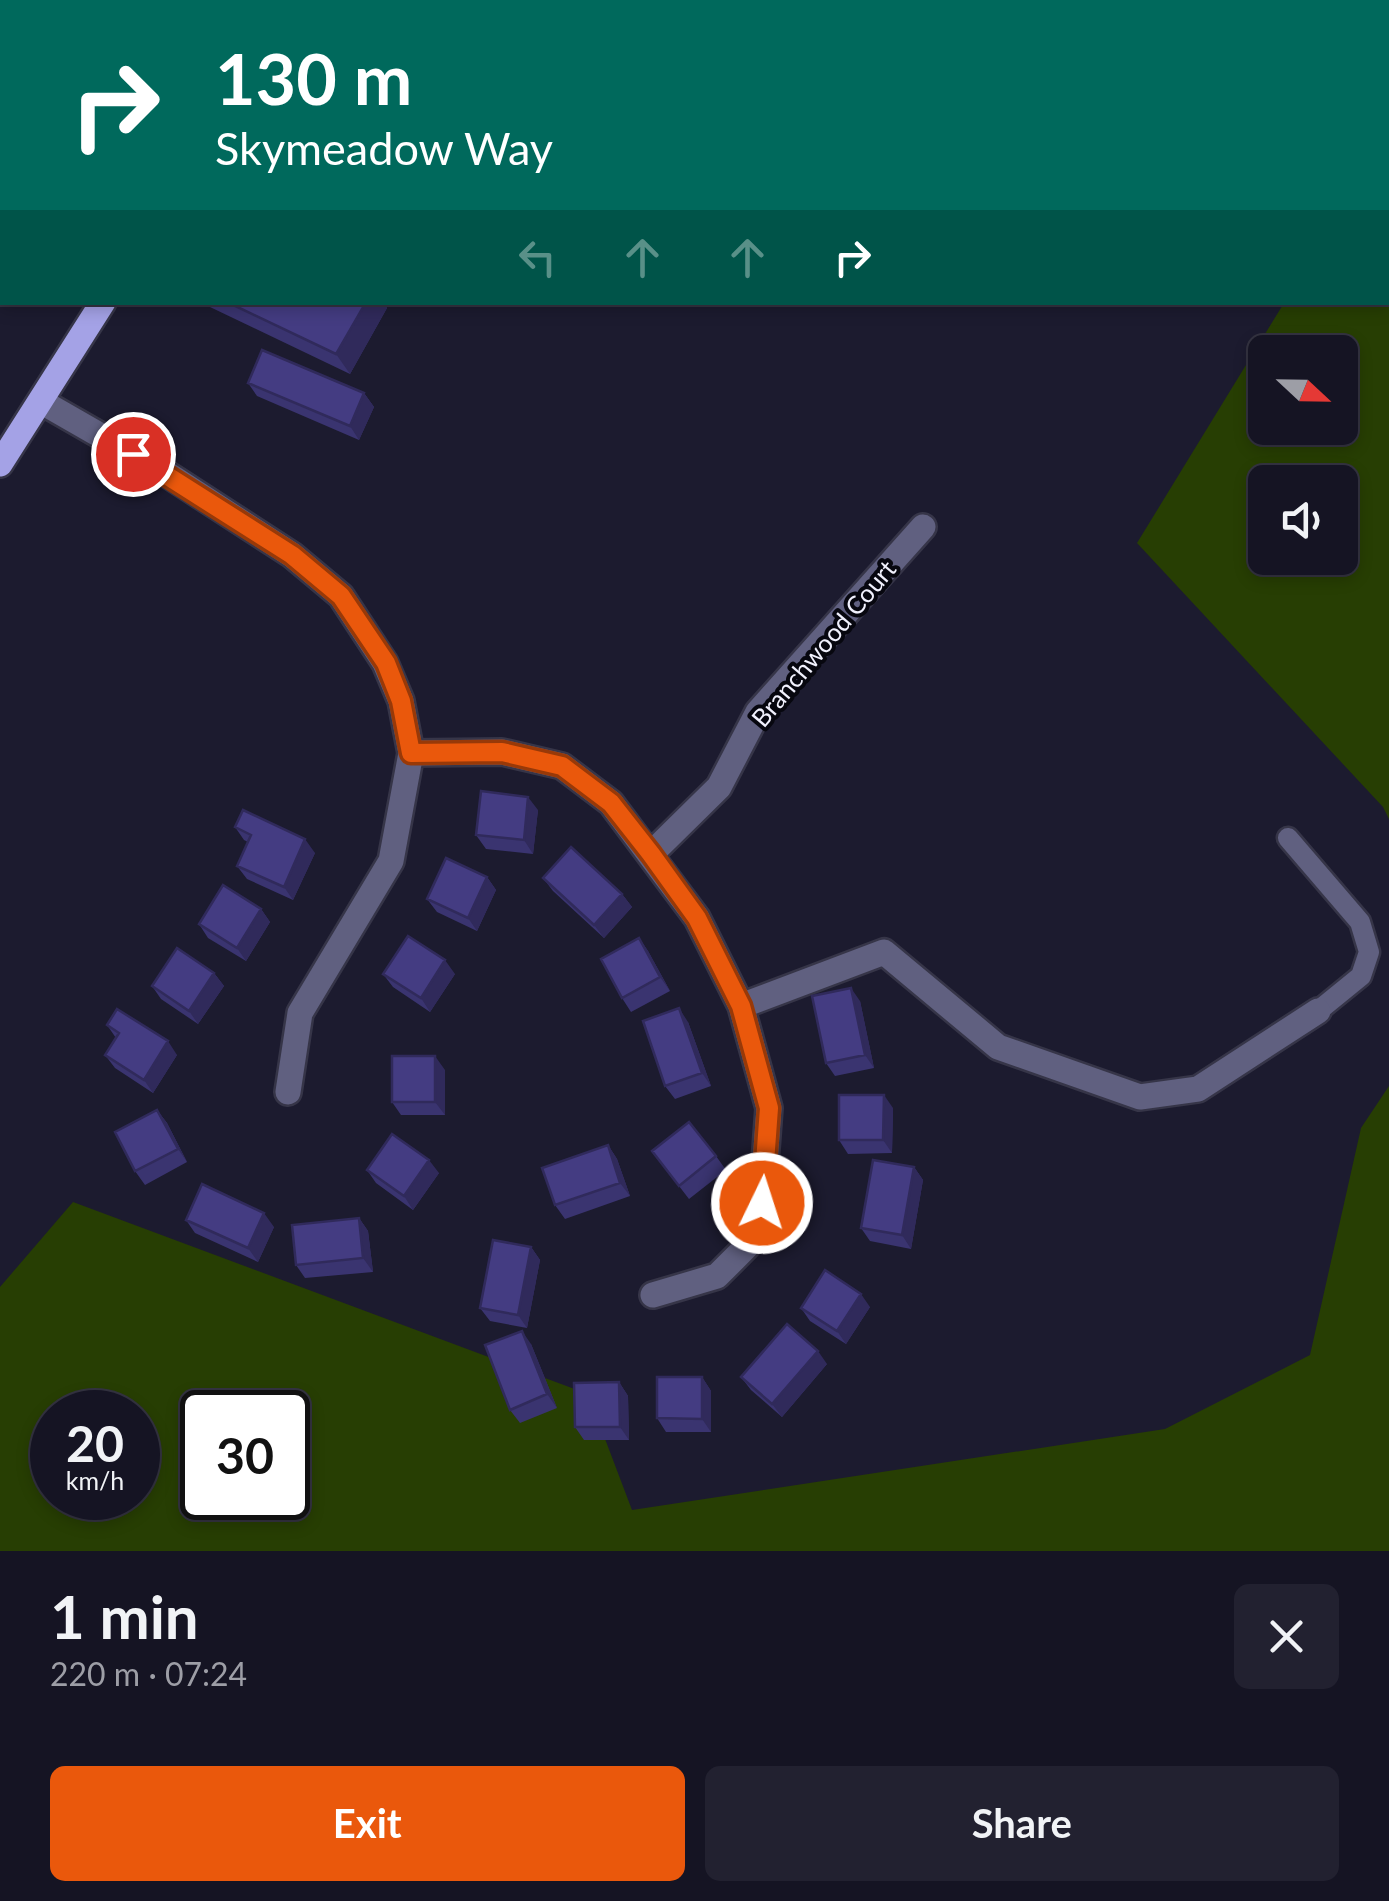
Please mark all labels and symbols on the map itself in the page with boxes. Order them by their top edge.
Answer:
north arrow [1248,335,1358,445]
pin [91,412,176,497]
street label: Branchwood Court [745,554,901,732]
position arrow [710,1151,814,1255]
speed limit sign: 30 [180,1390,310,1520]

